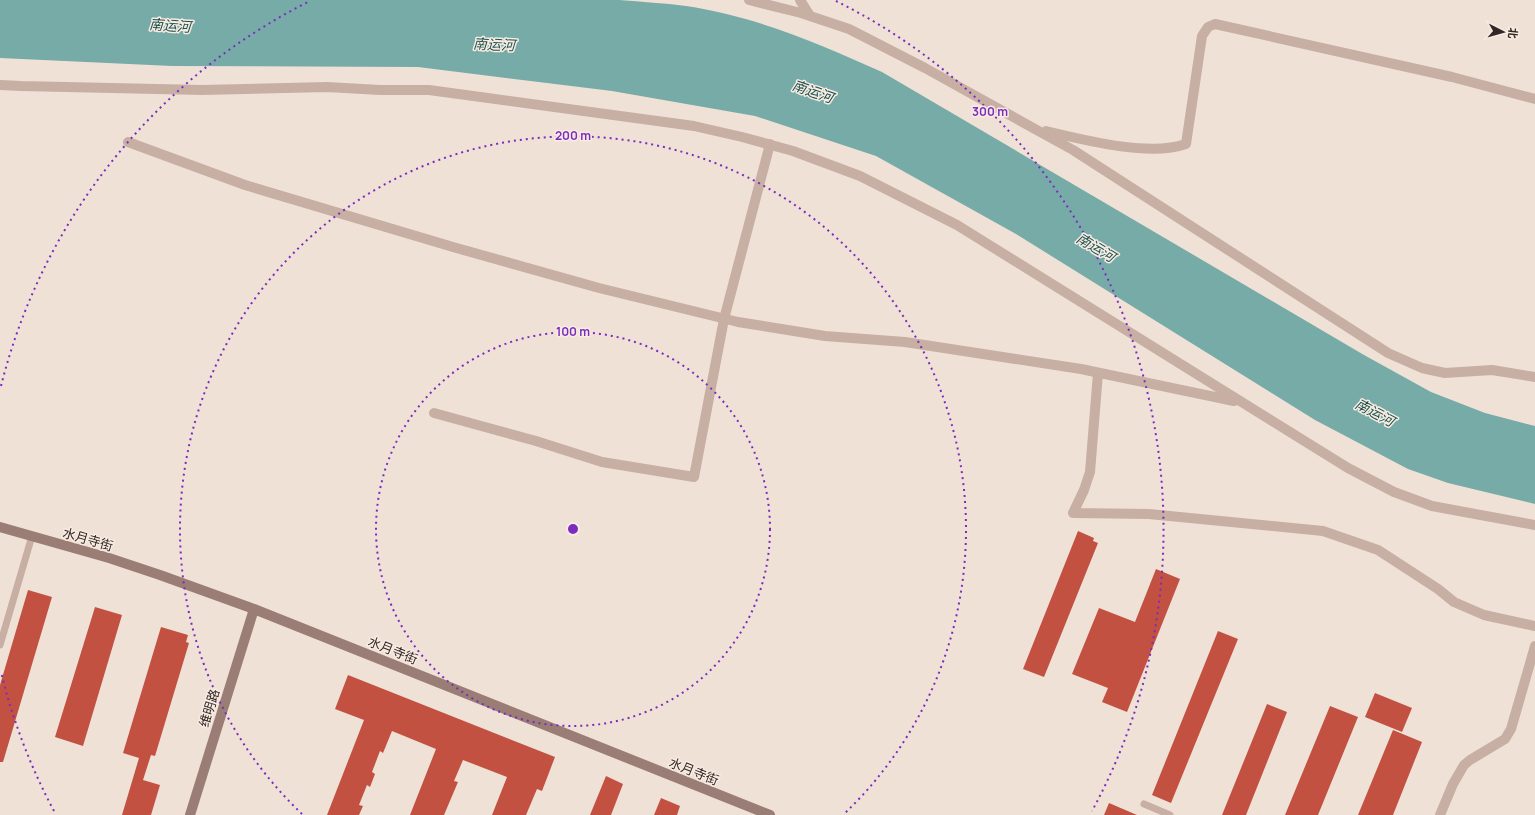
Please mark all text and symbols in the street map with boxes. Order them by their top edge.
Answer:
north arrow [1483,12,1523,52]
water label: 南运河 [148,14,195,36]
text: 北 [1505,27,1521,39]
water label: 南运河 [473,33,518,55]
water label: 南运河 [790,75,839,108]
text: 300 m [972,103,1008,120]
text: 200 m [555,127,591,144]
water label: 南运河 [1073,228,1121,268]
text: 100 m [556,323,590,340]
water label: 南运河 [1352,394,1401,432]
centre of rings [566,522,580,536]
street label: 水月寺街 [61,523,115,555]
street label: 水月寺街 [366,632,420,668]
street label: 维明路 [195,687,223,729]
street label: 水月寺街 [667,753,721,789]

